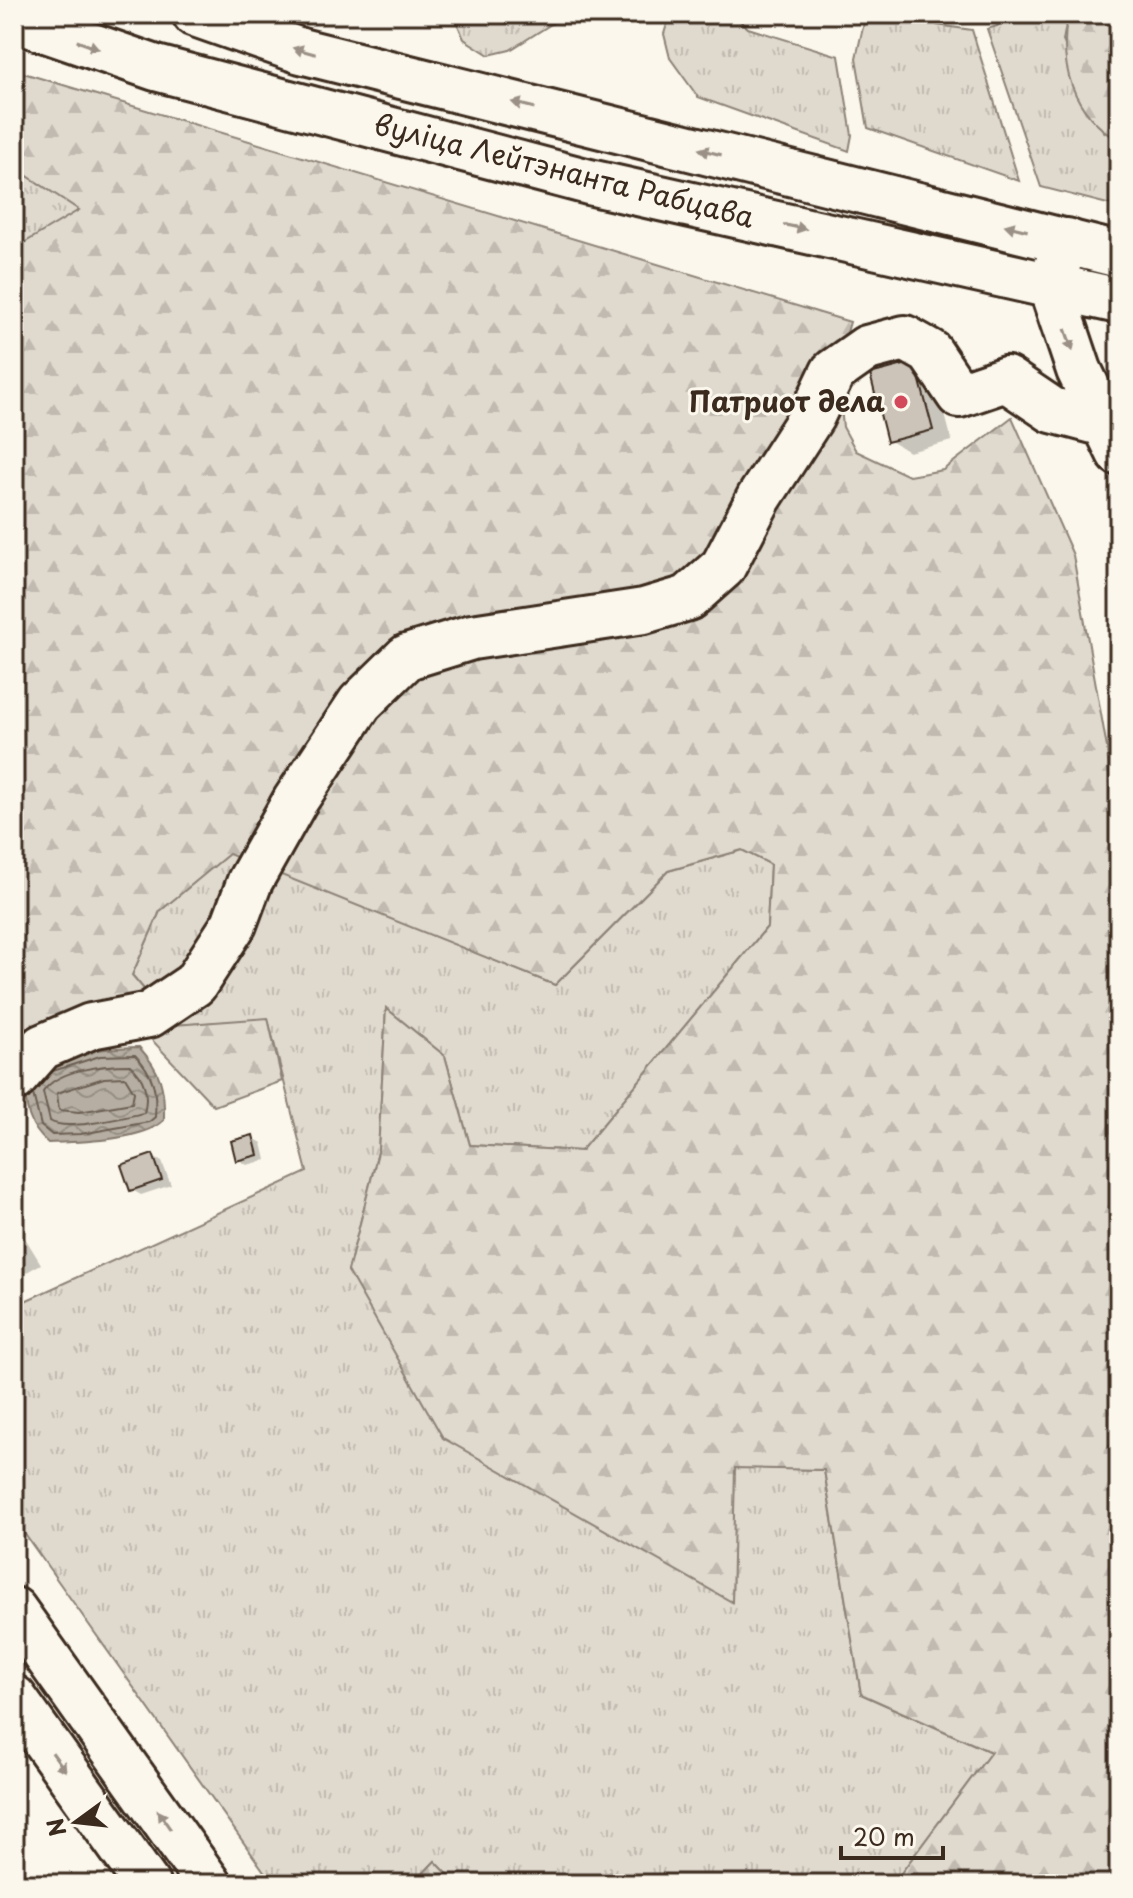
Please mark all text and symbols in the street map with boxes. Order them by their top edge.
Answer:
one-way arrow [76,39,100,51]
one-way arrow [292,44,316,57]
one-way arrow [510,99,535,111]
street label: вуліца Лейтэнанта Рабцава [370,101,759,238]
one-way arrow [697,146,722,158]
one-way arrow [783,221,808,234]
one-way arrow [1004,222,1029,234]
one-way arrow [1063,329,1076,353]
place label: Патриот дела [689,379,885,422]
marker: Патриот дела [892,393,910,411]
one-way arrow [51,1751,66,1772]
north arrow [36,1782,116,1862]
one-way arrow [157,1810,172,1831]
scale bar [841,1810,943,1860]
text: N [37,1815,73,1840]
text: 20 m [853,1818,915,1854]

